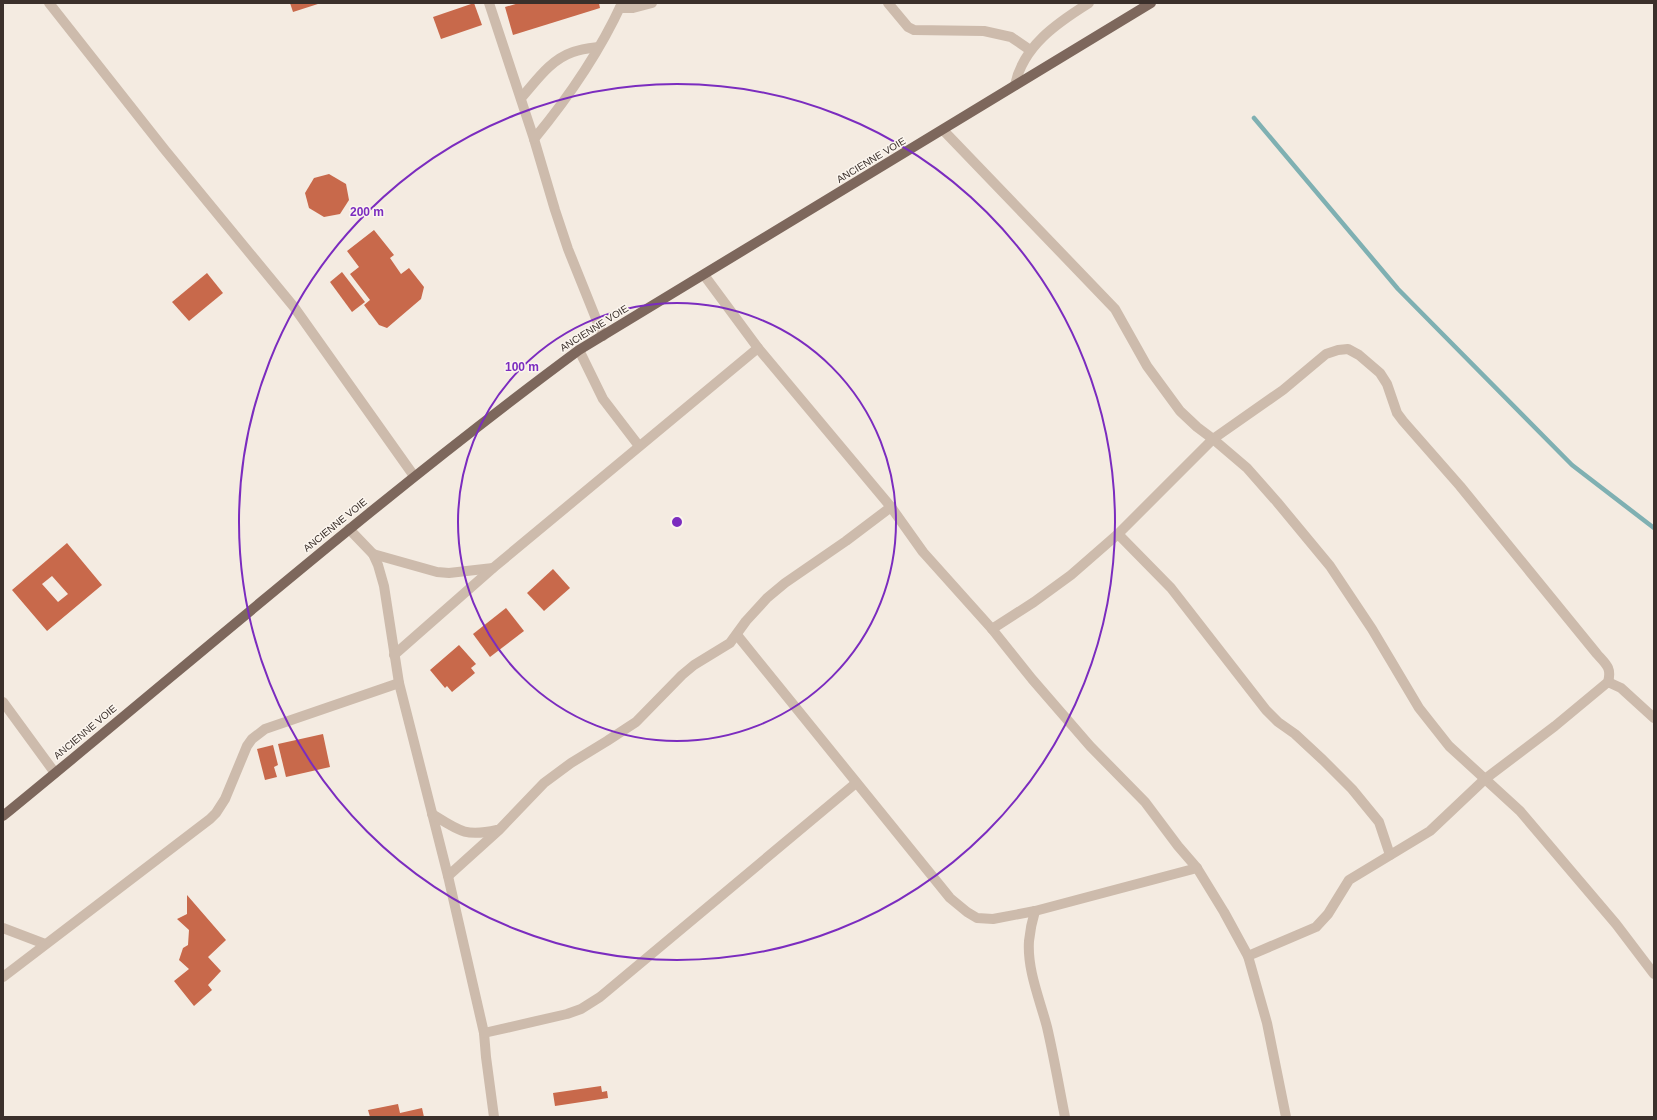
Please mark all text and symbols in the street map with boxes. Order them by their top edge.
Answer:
street label: ANCIENNE VOIE [835,135,908,185]
text: 200 m [350,205,384,219]
street label: ANCIENNE VOIE [558,302,630,353]
text: 100 m [505,360,539,374]
street label: ANCIENNE VOIE [301,496,369,554]
centre of rings [670,515,684,529]
street label: ANCIENNE VOIE [51,702,119,761]

